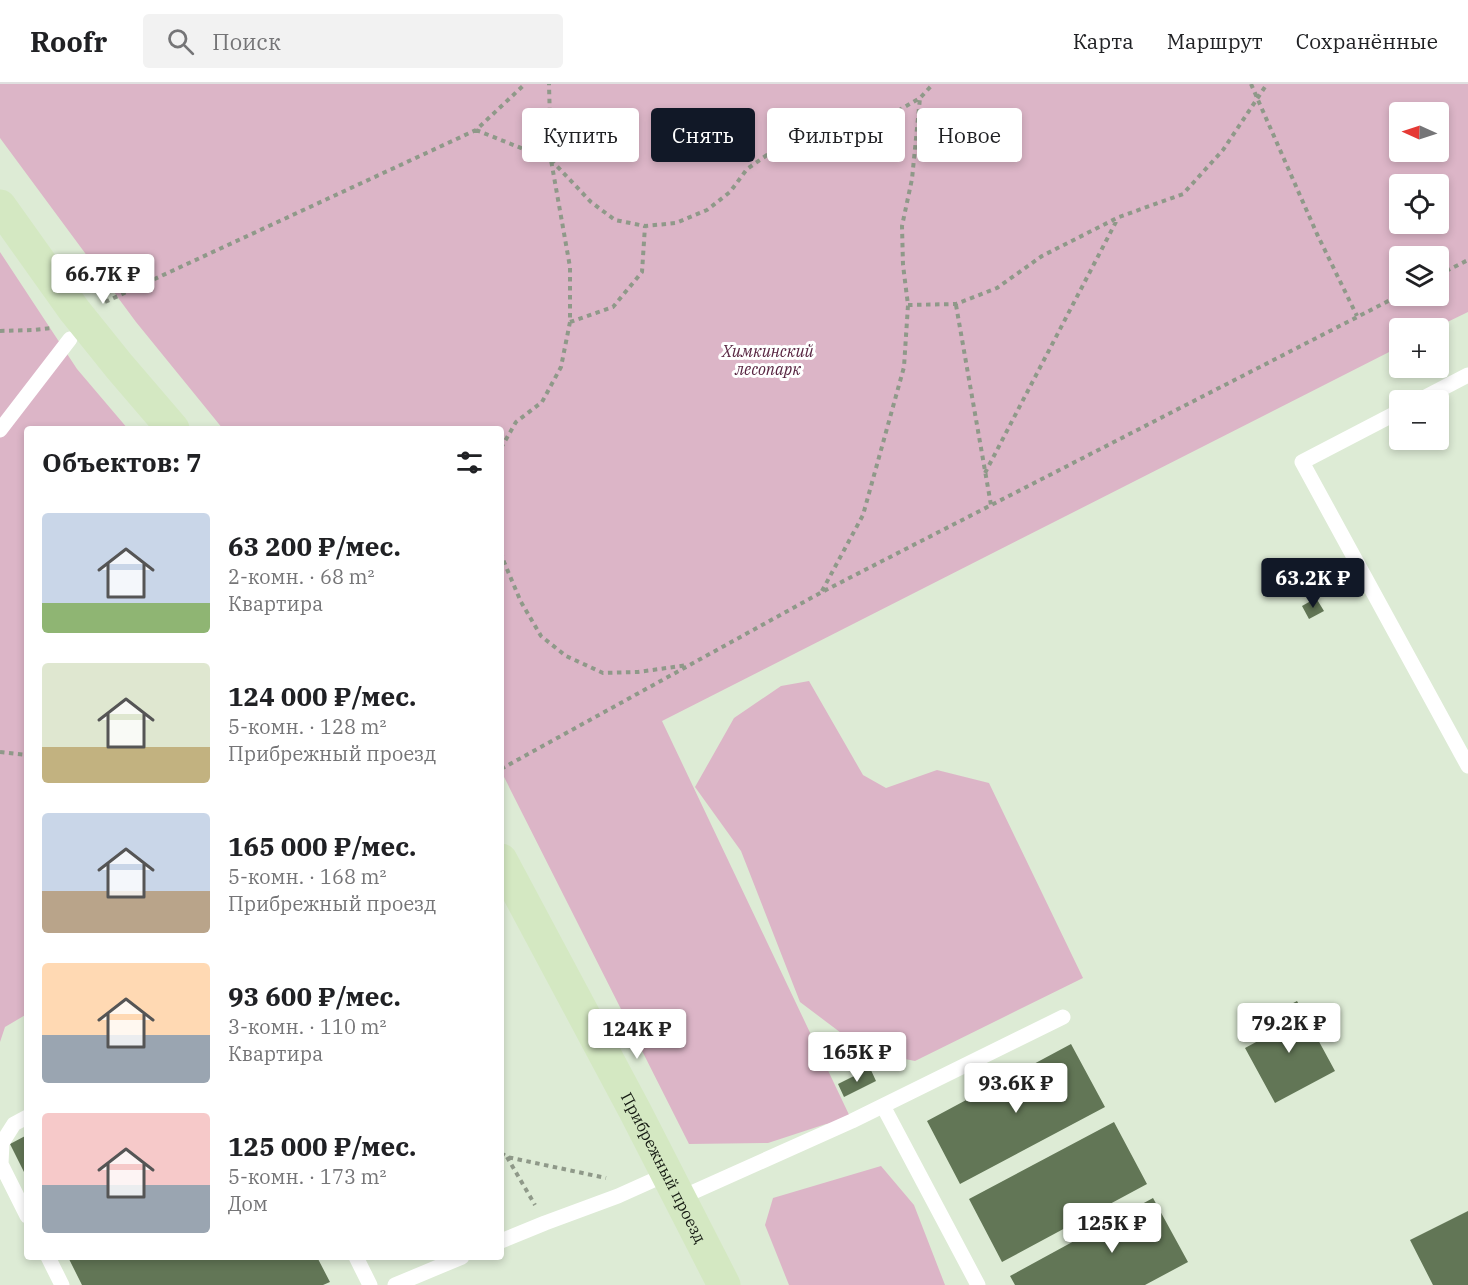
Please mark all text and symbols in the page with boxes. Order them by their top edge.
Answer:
search box [143,14,563,68]
text: Roofr [30,23,107,60]
icon: search [164,25,197,58]
text: Поиск [212,27,281,56]
text: Карта [1073,27,1134,55]
text: Маршрут [1167,27,1263,55]
text: Сохранённые [1296,27,1438,55]
north arrow [1389,102,1449,162]
map controls [1389,102,1449,450]
chip: Купить [522,108,639,162]
chip: Снять [651,108,755,162]
chip: Фильтры [767,108,905,162]
chip: Новое [917,108,1022,162]
button: locate [1389,174,1449,234]
button: layers [1389,246,1449,306]
pin: 66.7K ₽ [48,254,158,305]
text: 66.7K ₽ [65,260,141,287]
button: + [1389,318,1449,378]
park label: Химкинский лесопарк [721,341,814,379]
button: − [1389,390,1449,450]
text: Объектов: 7 [42,445,202,479]
icon: filters [453,446,486,479]
text: 63 200 ₽/мес. [228,529,401,563]
icon: home [90,537,162,609]
pin: 63.2K ₽ [1258,558,1368,609]
text: 2-комн. · 68 m² [228,563,375,590]
text: 63.2K ₽ [1275,564,1351,591]
text: Квартира [228,590,323,617]
text: 124 000 ₽/мес. [228,679,416,713]
icon: home [90,687,162,759]
text: 5-комн. · 128 m² [228,713,387,740]
text: Прибрежный проезд [228,740,436,767]
text: 165 000 ₽/мес. [228,829,416,863]
icon: home [90,837,162,909]
text: 5-комн. · 168 m² [228,863,387,890]
text: Прибрежный проезд [228,890,436,917]
text: 93 600 ₽/мес. [228,979,401,1013]
icon: home [90,987,162,1059]
pin: 79.2K ₽ [1234,1003,1344,1054]
pin: 124K ₽ [588,1009,686,1060]
text: 79.2K ₽ [1251,1009,1327,1036]
text: 3-комн. · 110 m² [228,1013,387,1040]
text: 124K ₽ [602,1015,672,1042]
pin: 165K ₽ [808,1032,906,1083]
text: 165K ₽ [822,1038,892,1065]
text: Квартира [228,1040,323,1067]
pin: 93.6K ₽ [961,1063,1071,1114]
text: 93.6K ₽ [978,1069,1054,1096]
street label: Прибрежный проезд [617,1089,711,1246]
text: 125 000 ₽/мес. [228,1129,416,1163]
icon: home [90,1137,162,1209]
text: 5-комн. · 173 m² [228,1163,387,1190]
text: Дом [228,1190,268,1217]
pin: 125K ₽ [1063,1203,1161,1254]
text: 125K ₽ [1077,1209,1147,1236]

